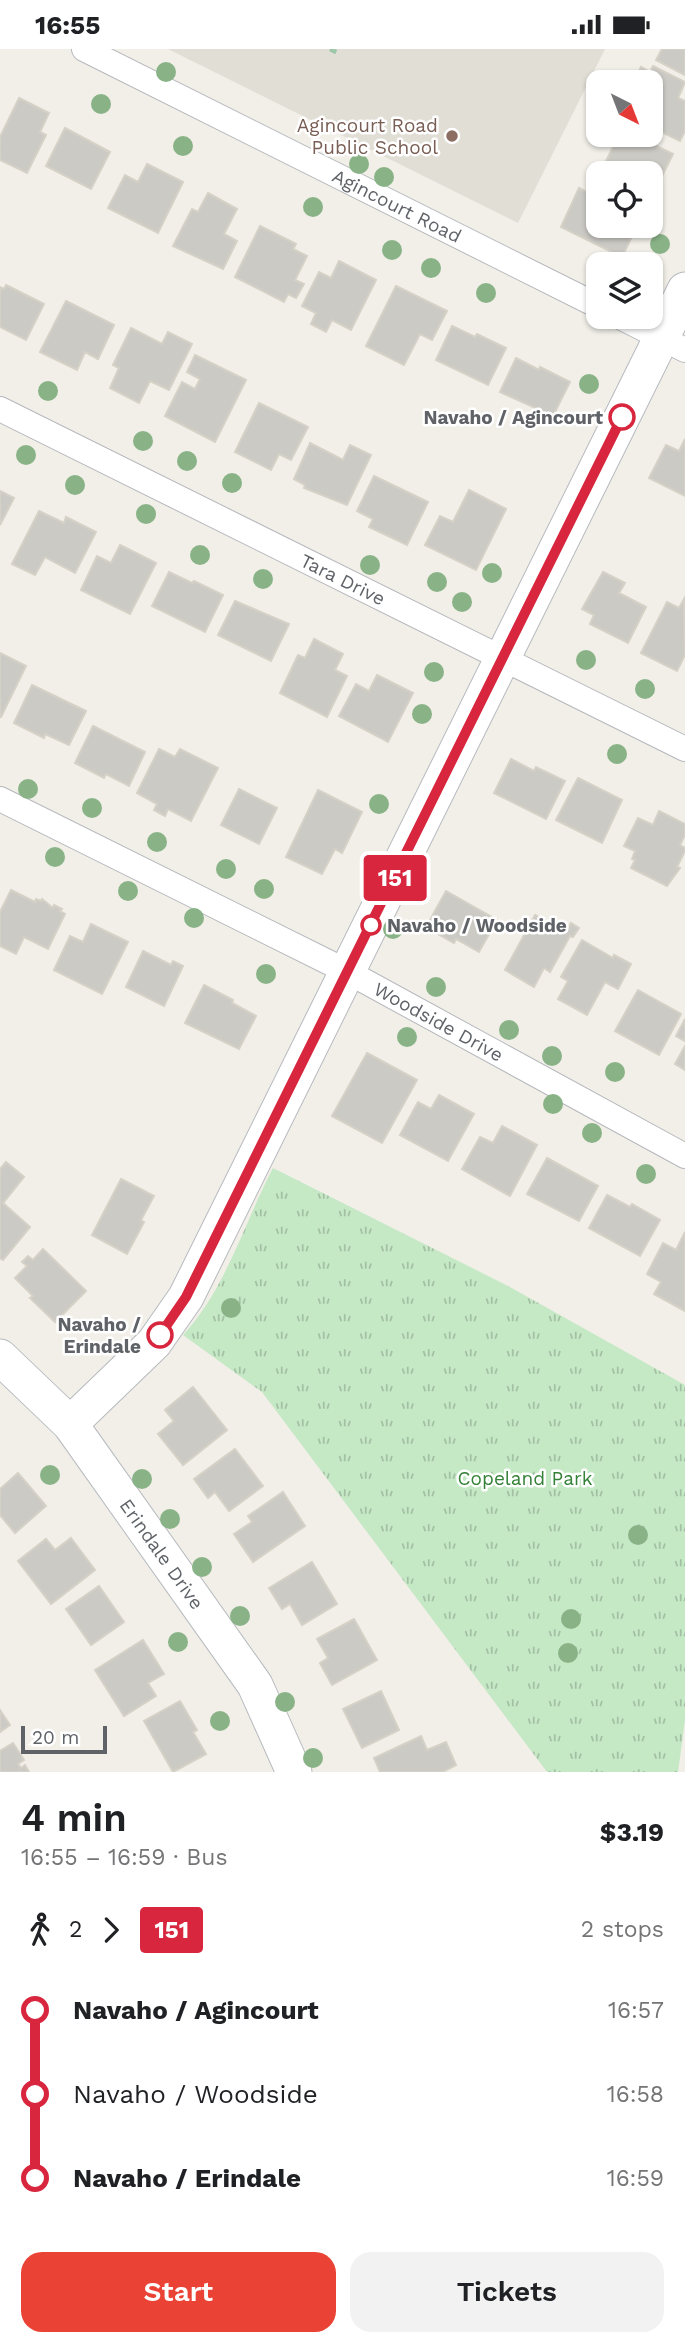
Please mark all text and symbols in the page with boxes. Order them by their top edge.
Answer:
text: 16:55 [35,10,100,40]
north arrow [586,70,663,147]
map controls [586,70,663,329]
place label: Agincourt Road Public School [297,114,438,159]
marker: Agincourt Road Public School [444,128,460,144]
button: locate [586,161,663,238]
street label: Agincourt Road [329,164,465,247]
button: layers [586,252,663,329]
marker: Navaho / Agincourt [609,404,635,430]
place label: Navaho / Agincourt [423,406,604,429]
street label: Tara Drive [297,549,389,610]
line badge: 151 [355,855,435,901]
text: 151 [378,864,412,892]
place label: Navaho / Woodside [387,914,567,937]
marker: Navaho / Woodside [361,915,381,935]
street label: Woodside Drive [370,977,507,1066]
place label: Navaho / Erindale [57,1313,141,1358]
marker: Navaho / Erindale [147,1322,173,1348]
park label: Copeland Park [458,1467,593,1490]
street label: Erindale Drive [115,1494,209,1613]
scale bar [21,1723,107,1755]
text: 20 m [32,1726,79,1749]
text: 4 min [21,1796,127,1840]
text: $3.19 [600,1817,664,1847]
text: 16:55 – 16:59 · Bus [21,1844,228,1871]
icon: walk [21,1911,59,1949]
icon: forward [92,1911,130,1949]
text: 2 [69,1916,82,1943]
text: 151 [154,1916,189,1944]
text: 2 stops [581,1916,664,1943]
text: Navaho / Agincourt [73,1995,319,2025]
text: 16:57 [608,1997,664,2024]
text: Navaho / Woodside [73,2079,318,2109]
text: 16:58 [607,2081,664,2108]
text: Navaho / Erindale [73,2163,301,2193]
text: 16:59 [607,2165,664,2192]
button: Start [21,2252,336,2332]
button: Tickets [350,2252,664,2332]

